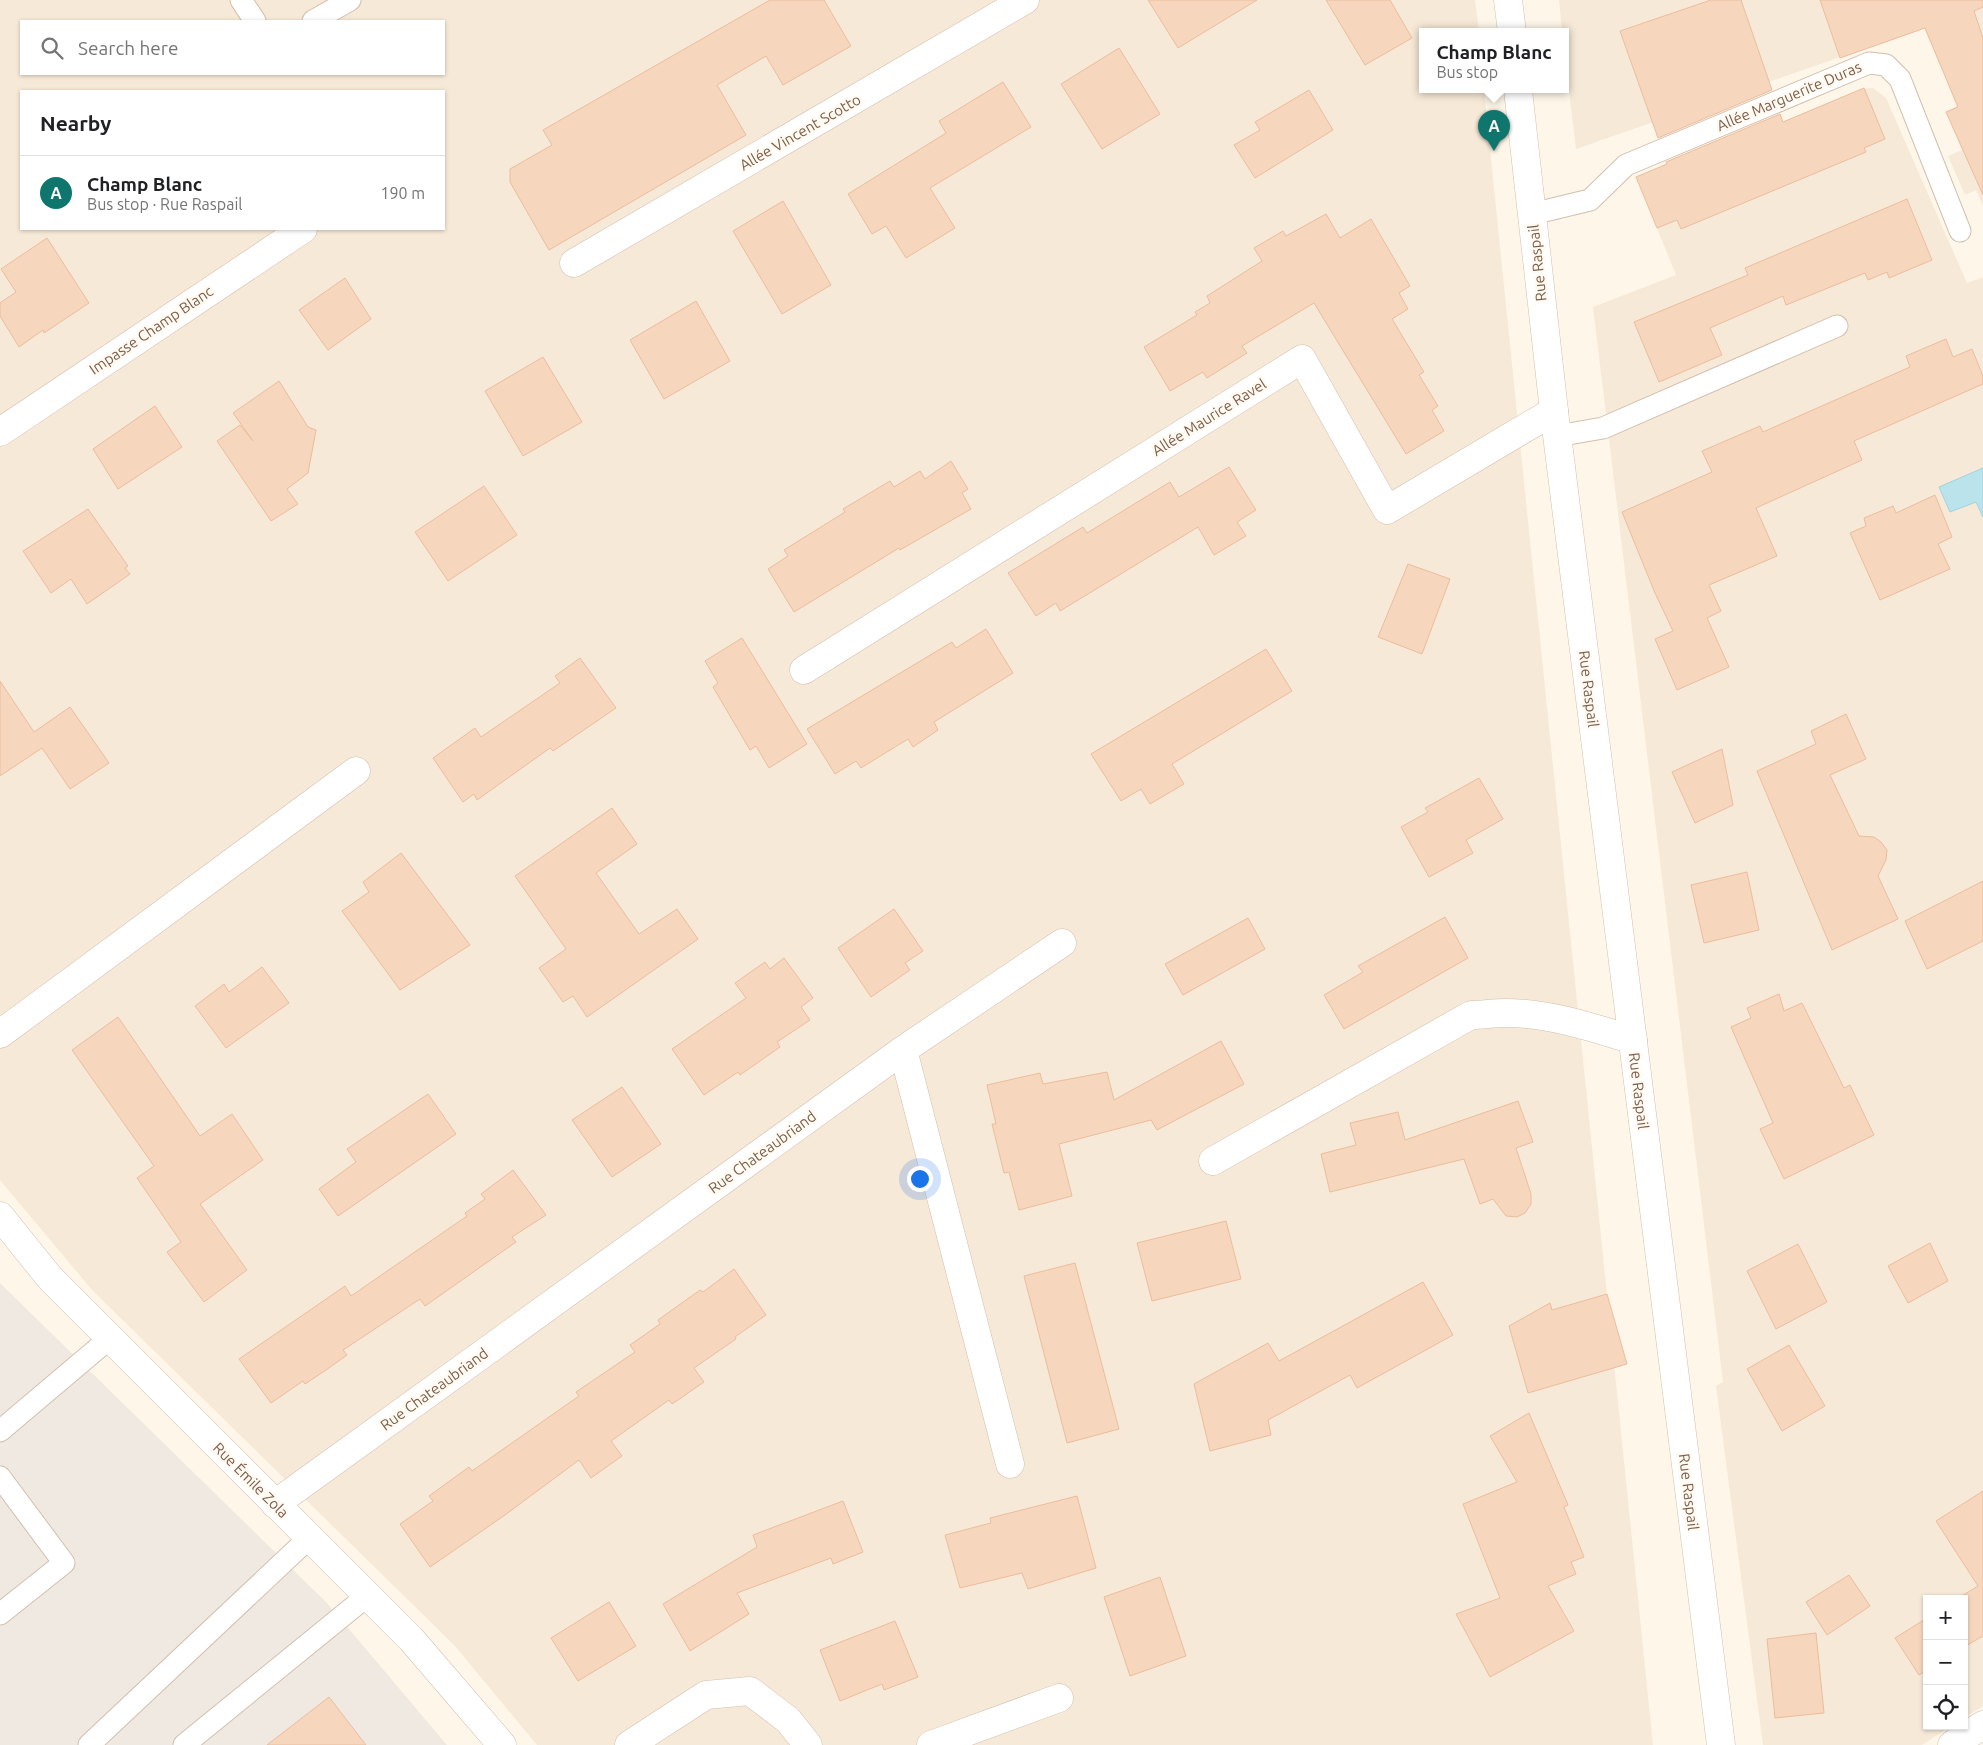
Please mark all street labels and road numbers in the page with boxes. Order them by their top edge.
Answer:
street label: Allée Marguerite Duras [1714,58,1864,134]
street label: Allée Vincent Scotto [736,90,864,174]
street label: Rue Raspail [1525,224,1549,302]
street label: Impasse Champ Blanc [86,282,216,378]
street label: Allée Maurice Ravel [1149,375,1269,459]
street label: Rue Raspail [1576,650,1602,728]
street label: Rue Raspail [1626,1052,1652,1130]
street label: Rue Chateaubriand [705,1107,819,1197]
street label: Rue Chateaubriand [377,1344,491,1434]
street label: Rue Émile Zola [210,1439,292,1521]
street label: Rue Raspail [1676,1453,1702,1531]

